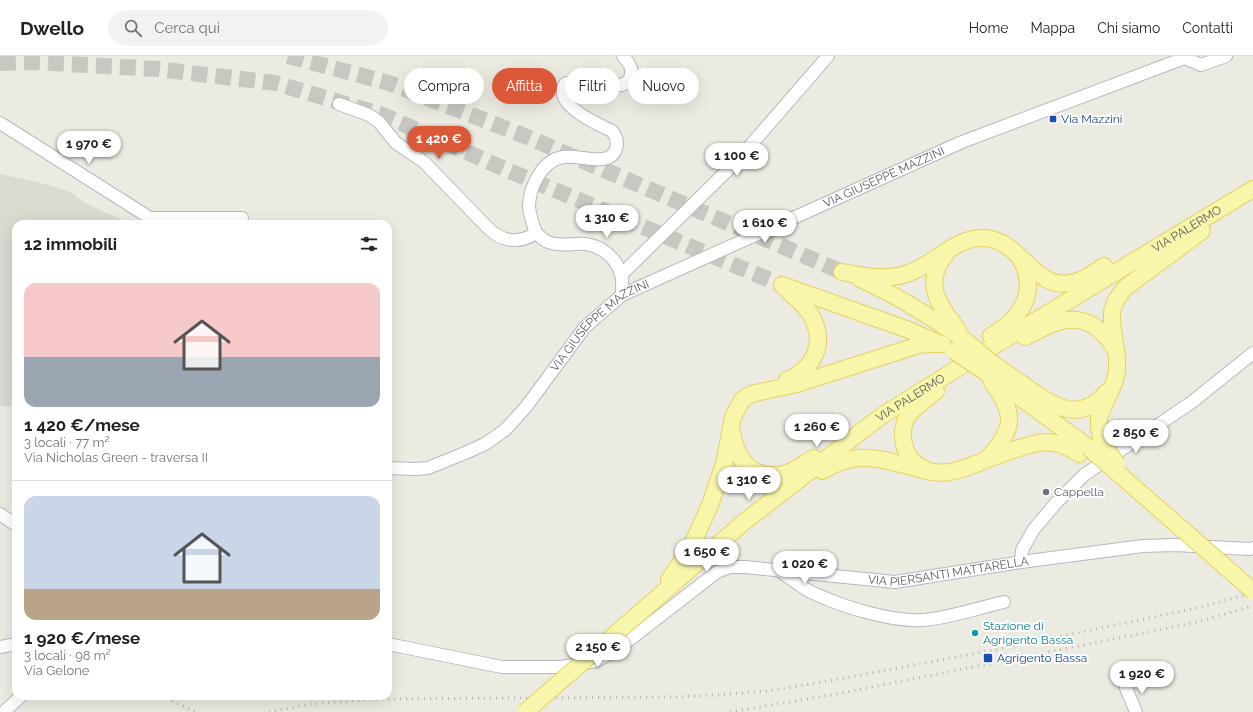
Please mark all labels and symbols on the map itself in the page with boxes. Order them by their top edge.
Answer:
place label: Via Mazzini [1061,112,1122,126]
marker: Via Mazzini [1048,114,1058,124]
pin: 1 420 € [402,126,476,160]
pin: 1 970 € [52,131,126,165]
pin: 1 100 € [700,143,774,177]
street label: VIA GIUSEPPE MAZZINI [821,144,947,211]
street label: VIA PALERMO [1150,203,1224,255]
pin: 1 310 € [570,205,644,239]
pin: 1 610 € [728,210,802,244]
street label: VIA GIUSEPPE MAZZINI [548,277,651,374]
street label: VIA PALERMO [873,371,947,425]
pin: 1 260 € [780,414,854,448]
pin: 2 850 € [1099,420,1173,454]
pin: 1 310 € [712,467,786,501]
place label: Cappella [1054,485,1104,499]
marker: Cappella [1041,487,1051,497]
pin: 1 650 € [670,539,744,573]
pin: 1 020 € [768,551,842,585]
street label: VIA PIERSANTI MATTARELLA [867,554,1030,589]
place label: Stazione di Agrigento Bassa [983,619,1073,647]
marker: Stazione di Agrigento Bassa [970,628,980,638]
pin: 2 150 € [561,634,635,668]
place label: Agrigento Bassa [997,651,1087,665]
marker: Agrigento Bassa [982,652,994,664]
pin: 1 920 € [1105,661,1179,695]

